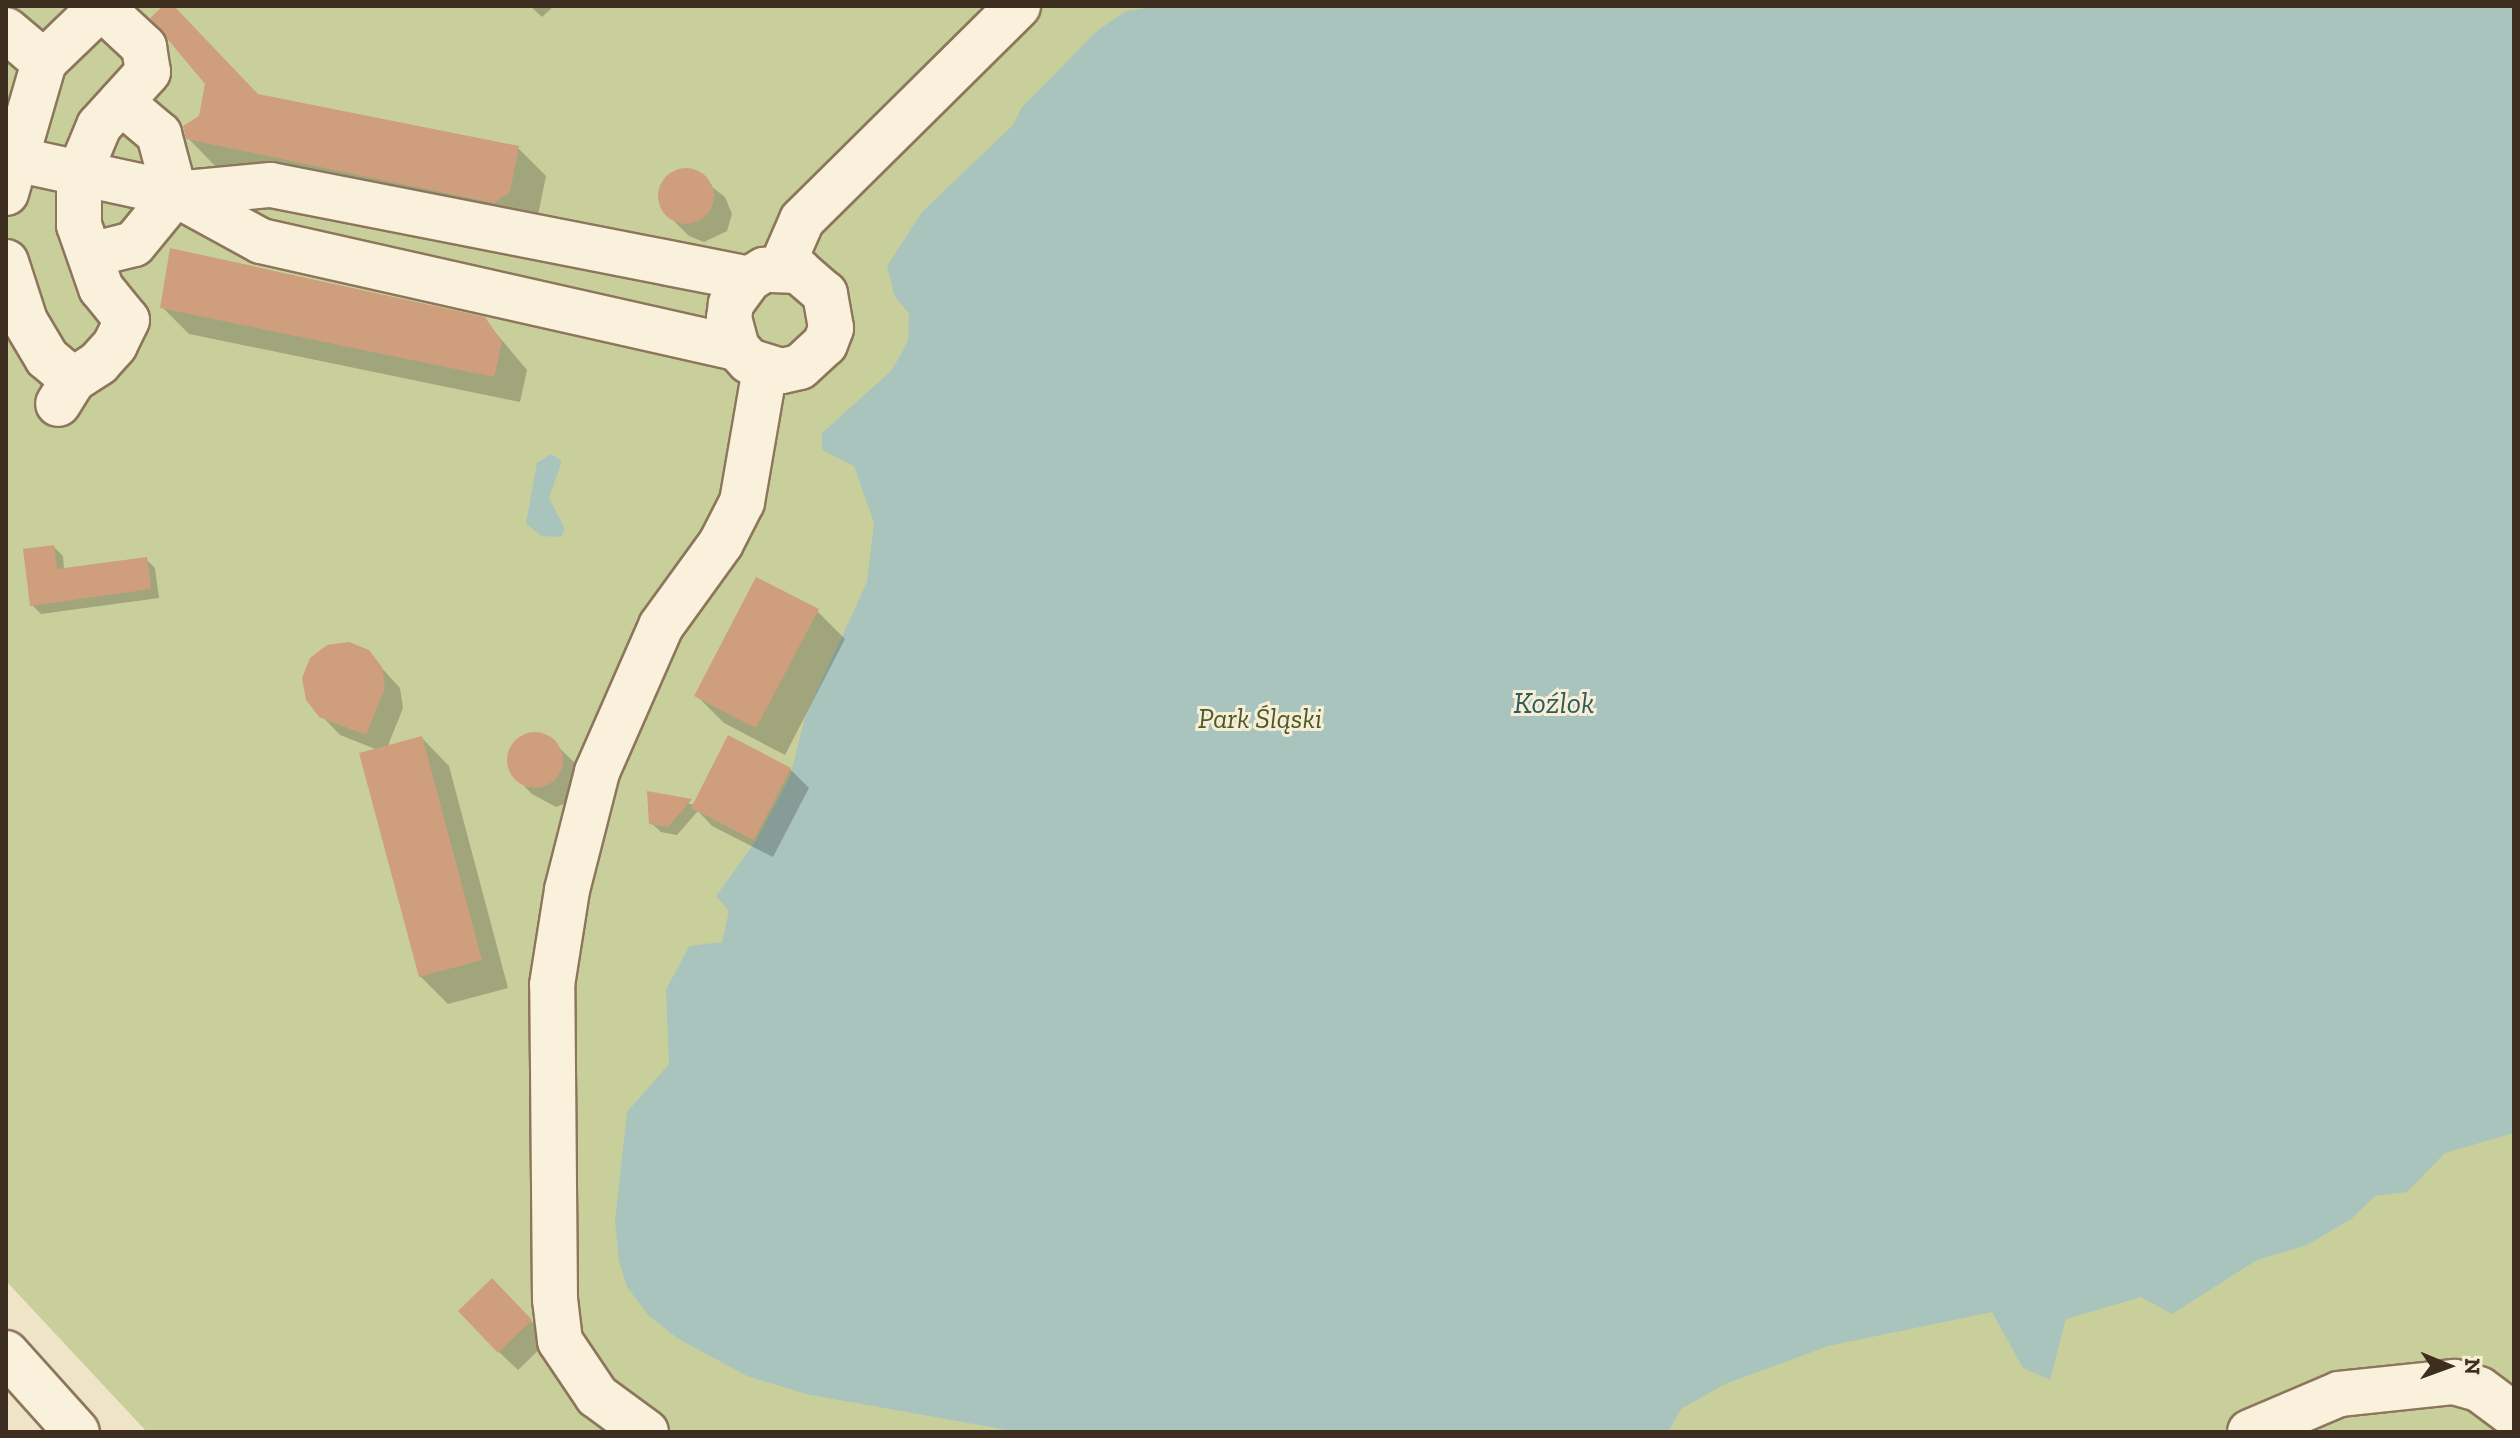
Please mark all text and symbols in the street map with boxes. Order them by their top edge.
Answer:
water label: Koźlok [1514,685,1594,721]
park label: Park Śląski [1198,702,1322,736]
north arrow [2408,1326,2488,1406]
text: N [2459,1358,2486,1375]

